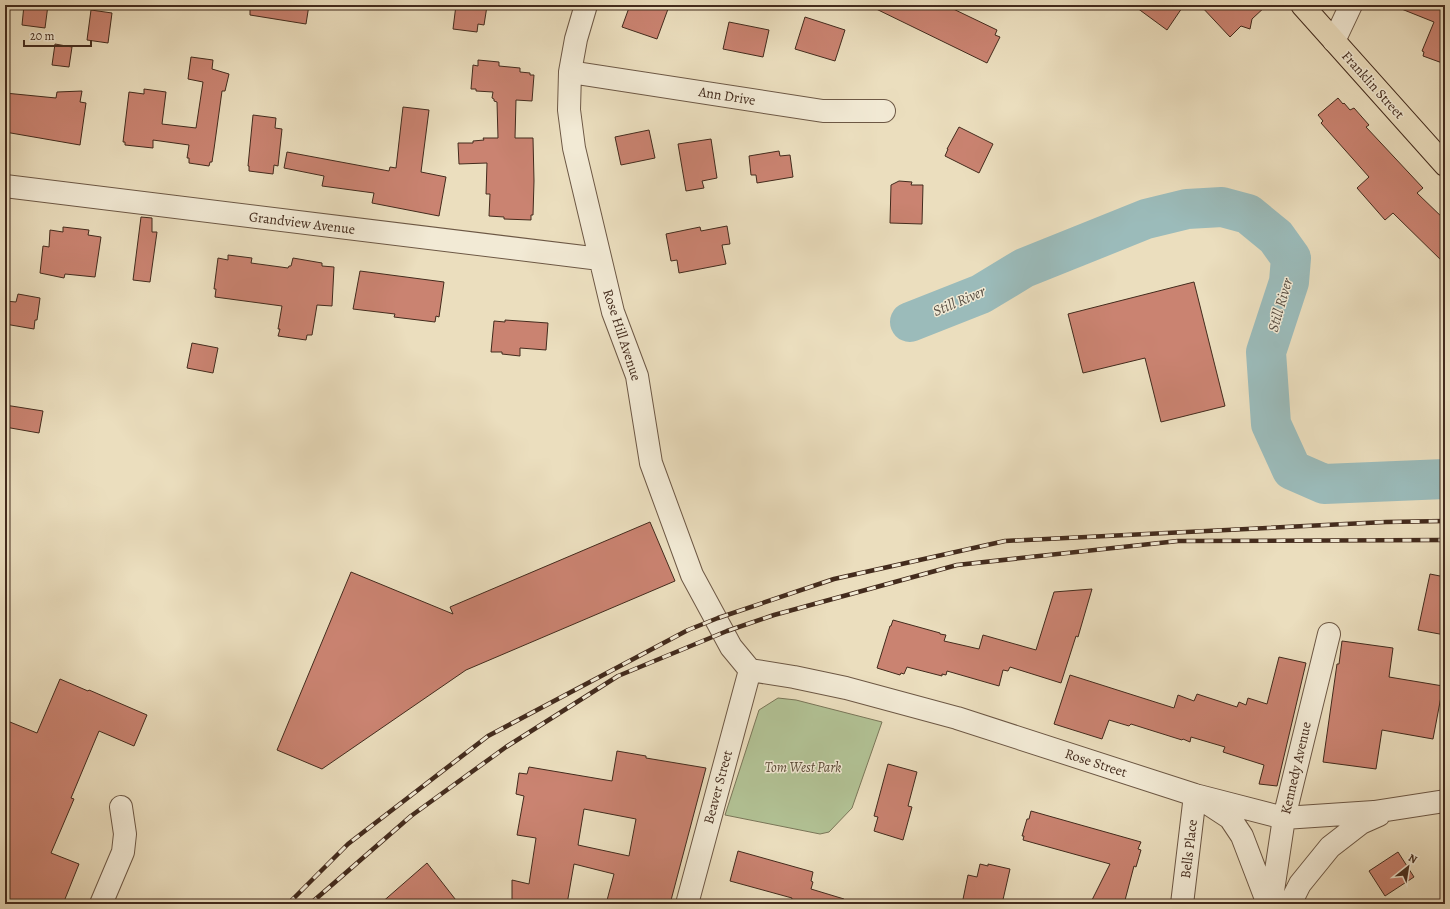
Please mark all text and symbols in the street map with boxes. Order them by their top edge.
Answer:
scale bar [24,22,91,48]
text: 20 m [30,28,54,44]
street label: Franklin Street [1337,47,1409,123]
street label: Ann Drive [696,82,757,110]
street label: Grandview Avenue [248,207,356,239]
water label: Still River [1263,275,1297,334]
water label: Still River [930,281,989,321]
street label: Rose Hill Avenue [598,287,646,383]
street label: Kennedy Avenue [1276,720,1316,816]
street label: Rose Street [1063,744,1130,782]
street label: Beaver Street [699,748,737,826]
park label: Tom West Park [765,758,841,777]
street label: Bells Place [1176,818,1202,880]
north arrow [1388,847,1428,887]
text: N [1406,850,1420,867]

